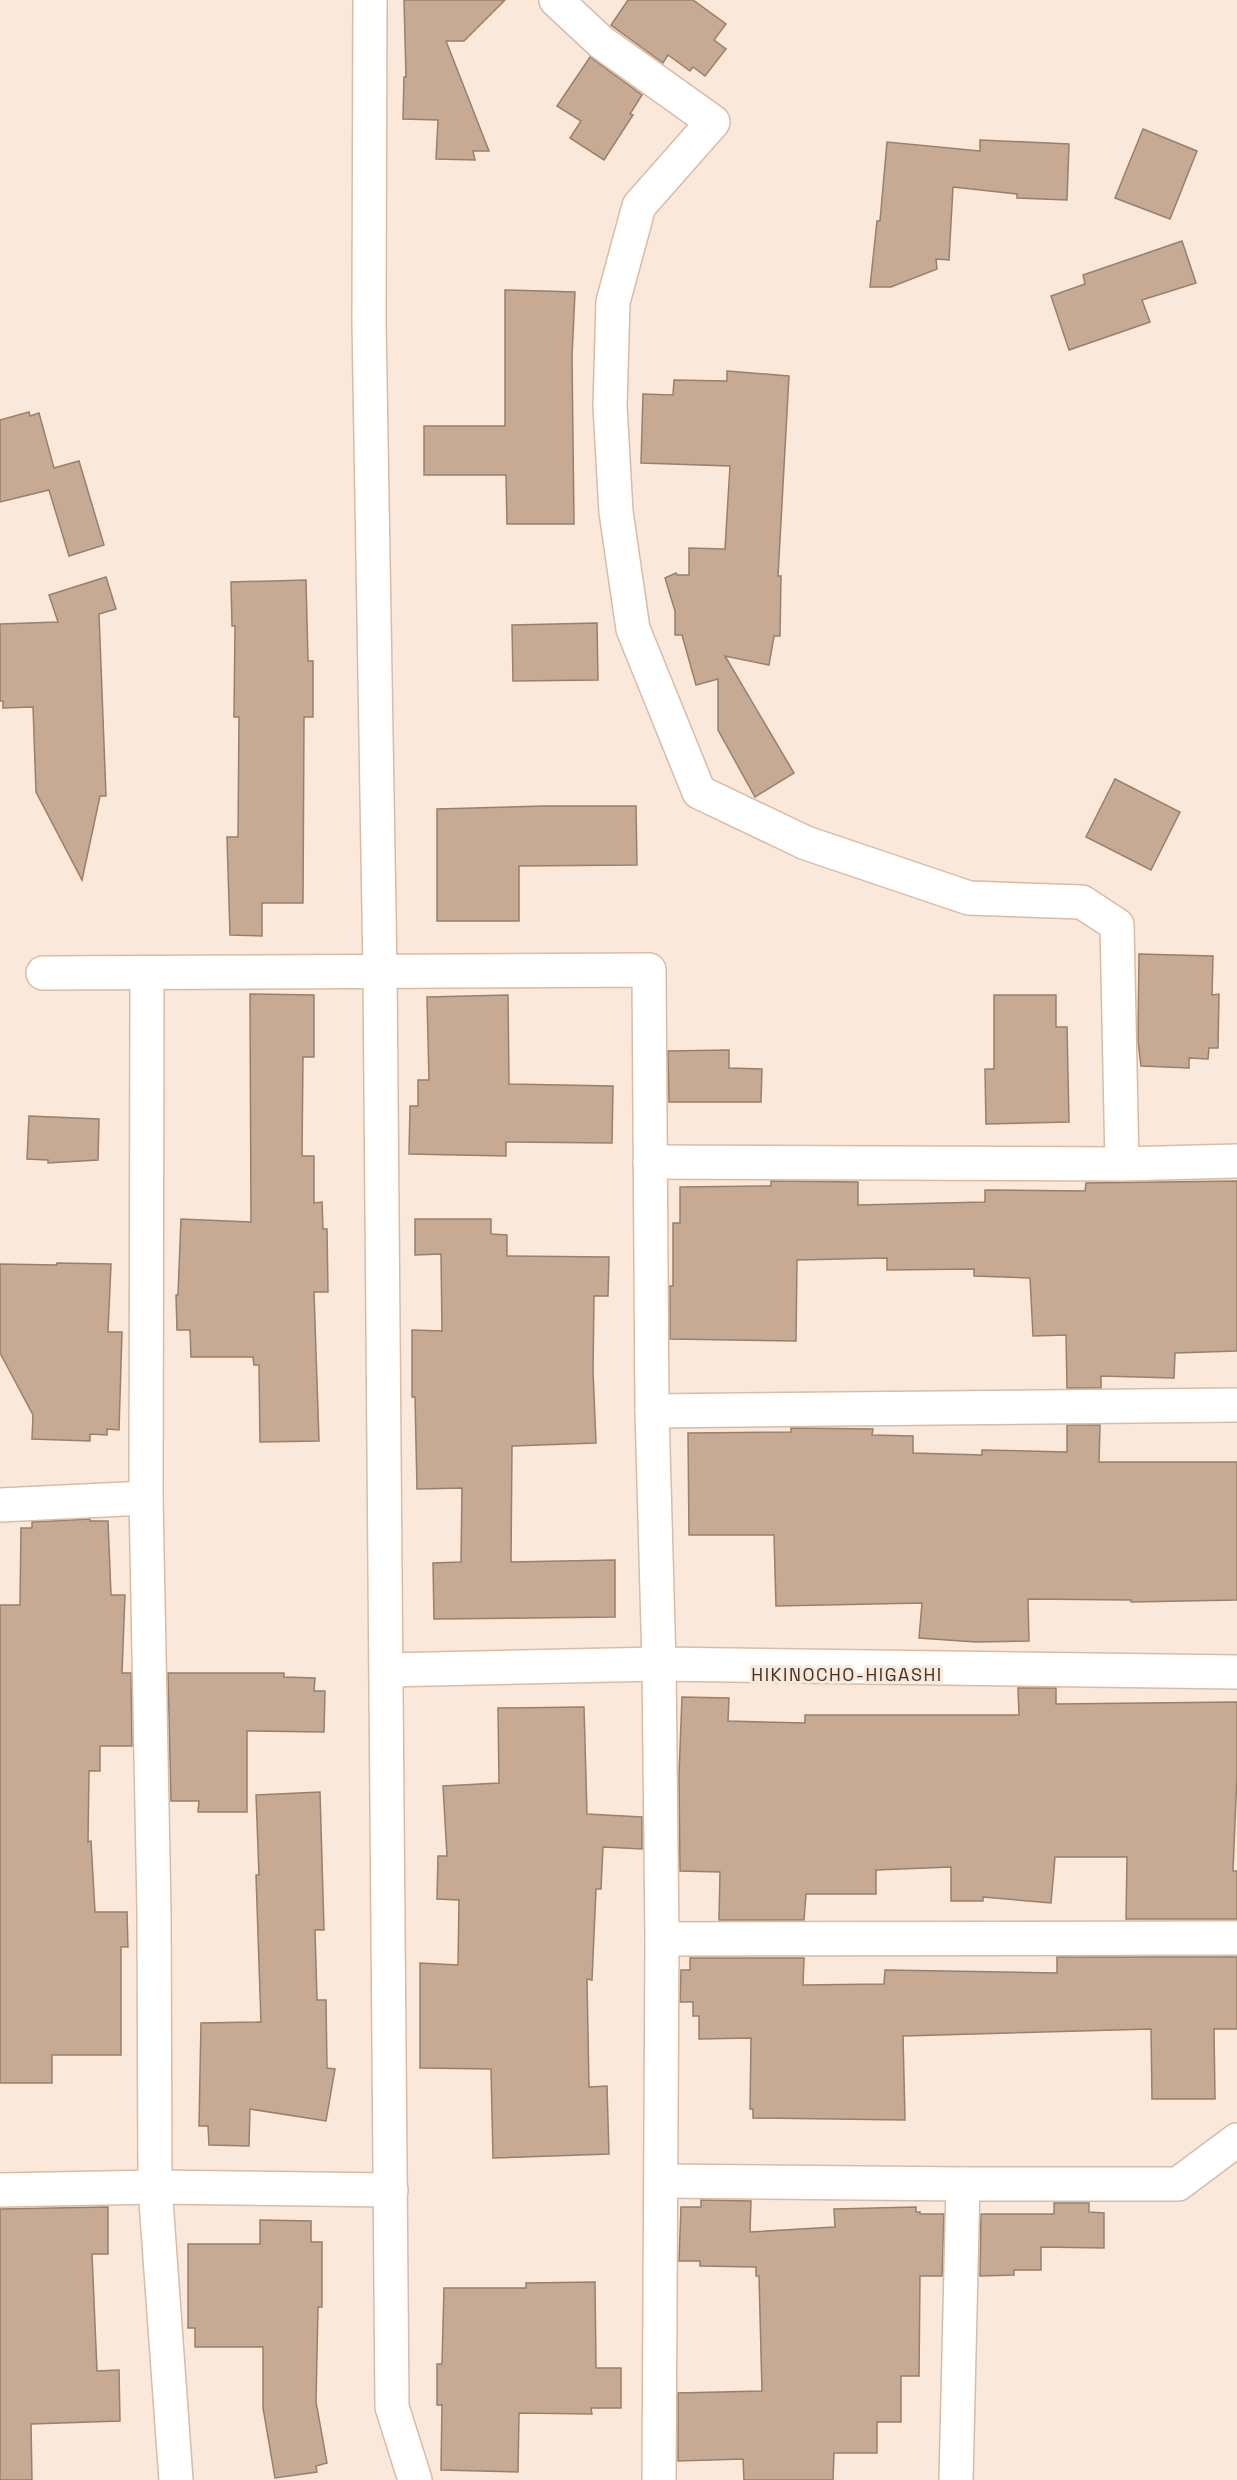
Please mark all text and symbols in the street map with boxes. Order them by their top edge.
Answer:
district label: HIKINOCHO-HIGASHI [751,1663,943,1686]

